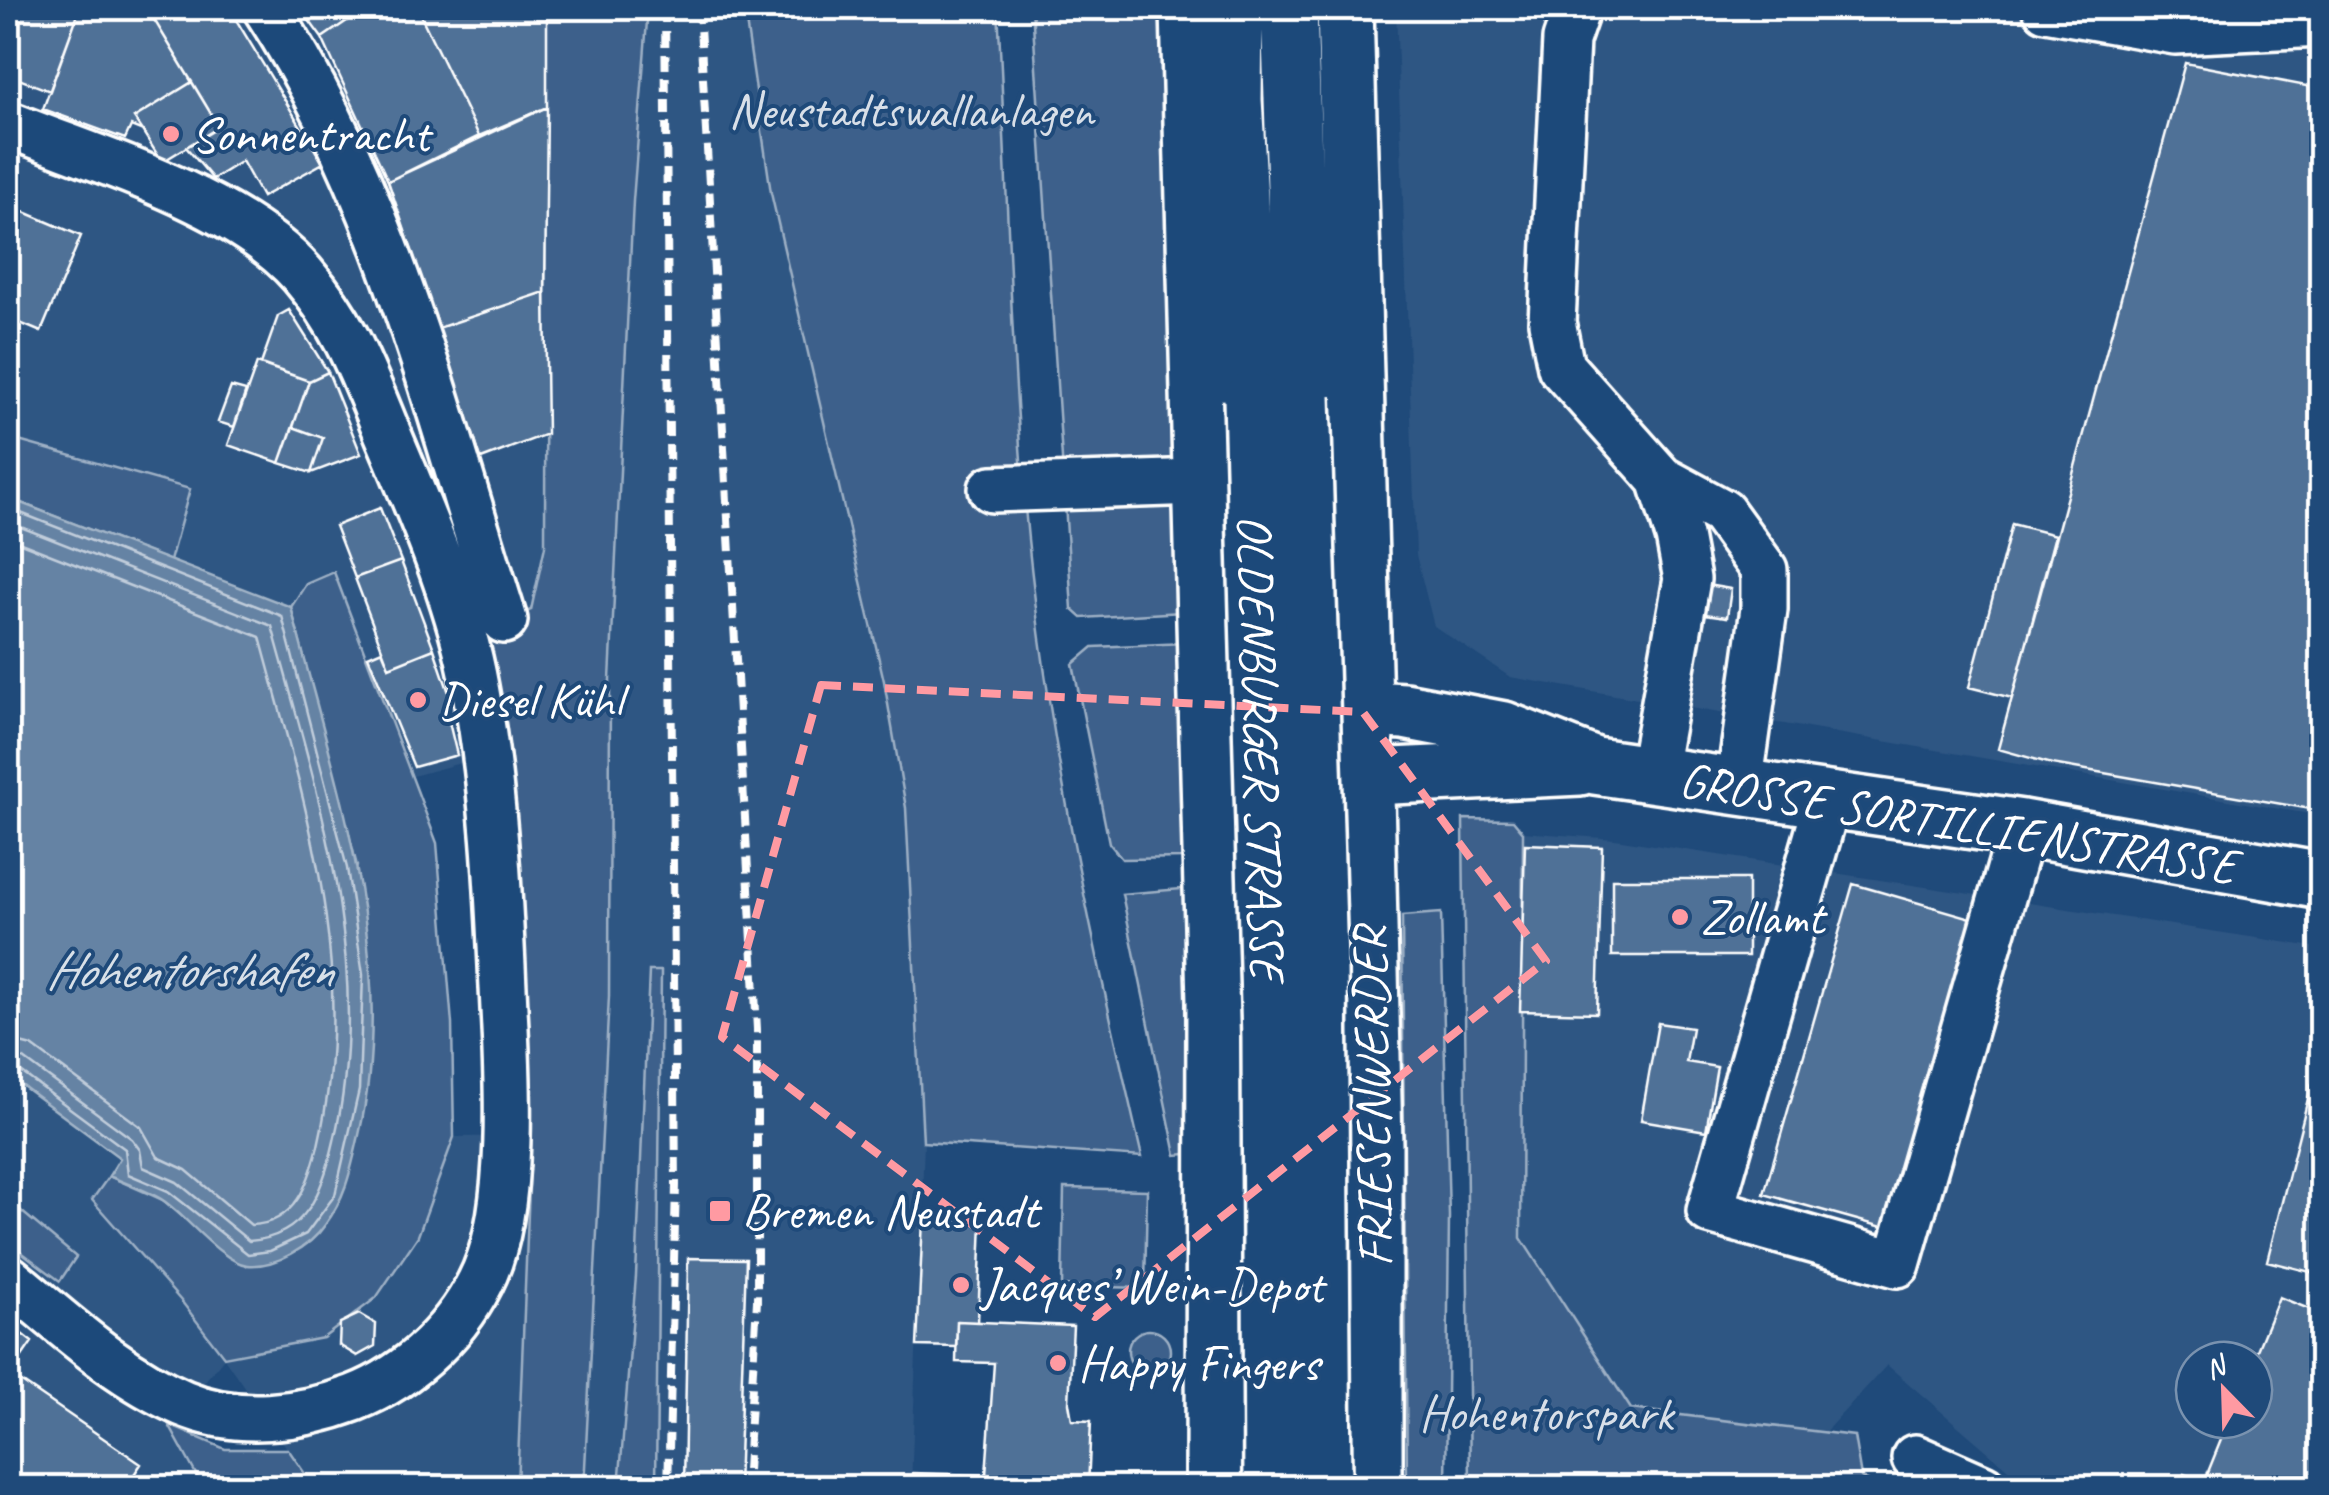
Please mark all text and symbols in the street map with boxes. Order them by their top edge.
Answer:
park label: Neustadtswallanlagen [728,79,1096,142]
place label: Sonnentracht [191,103,434,166]
marker: Sonnentracht [160,123,182,145]
street label: OLDENBURGER STRASSE [1224,513,1300,986]
place label: Diesel Kühl [438,669,631,732]
marker: Diesel Kühl [407,689,429,711]
street label: GROSSE SORTILLIENSTRASSE [1675,748,2247,899]
place label: Zollamt [1700,886,1828,949]
marker: Zollamt [1669,906,1691,928]
street label: FRIESENWERDER [1337,922,1406,1267]
water label: Hohentorshafen [46,937,337,1003]
place label: Bremen Neustadt [742,1180,1043,1243]
marker: Bremen Neustadt [707,1198,733,1224]
place label: Jacques’ Wein-Depot [979,1254,1328,1317]
marker: Jacques’ Wein-Depot [950,1274,972,1296]
place label: Happy Fingers [1078,1332,1324,1395]
north arrow [2174,1340,2274,1440]
text: N [2200,1346,2234,1387]
marker: Happy Fingers [1047,1352,1069,1374]
park label: Hohentorspark [1419,1382,1676,1445]

